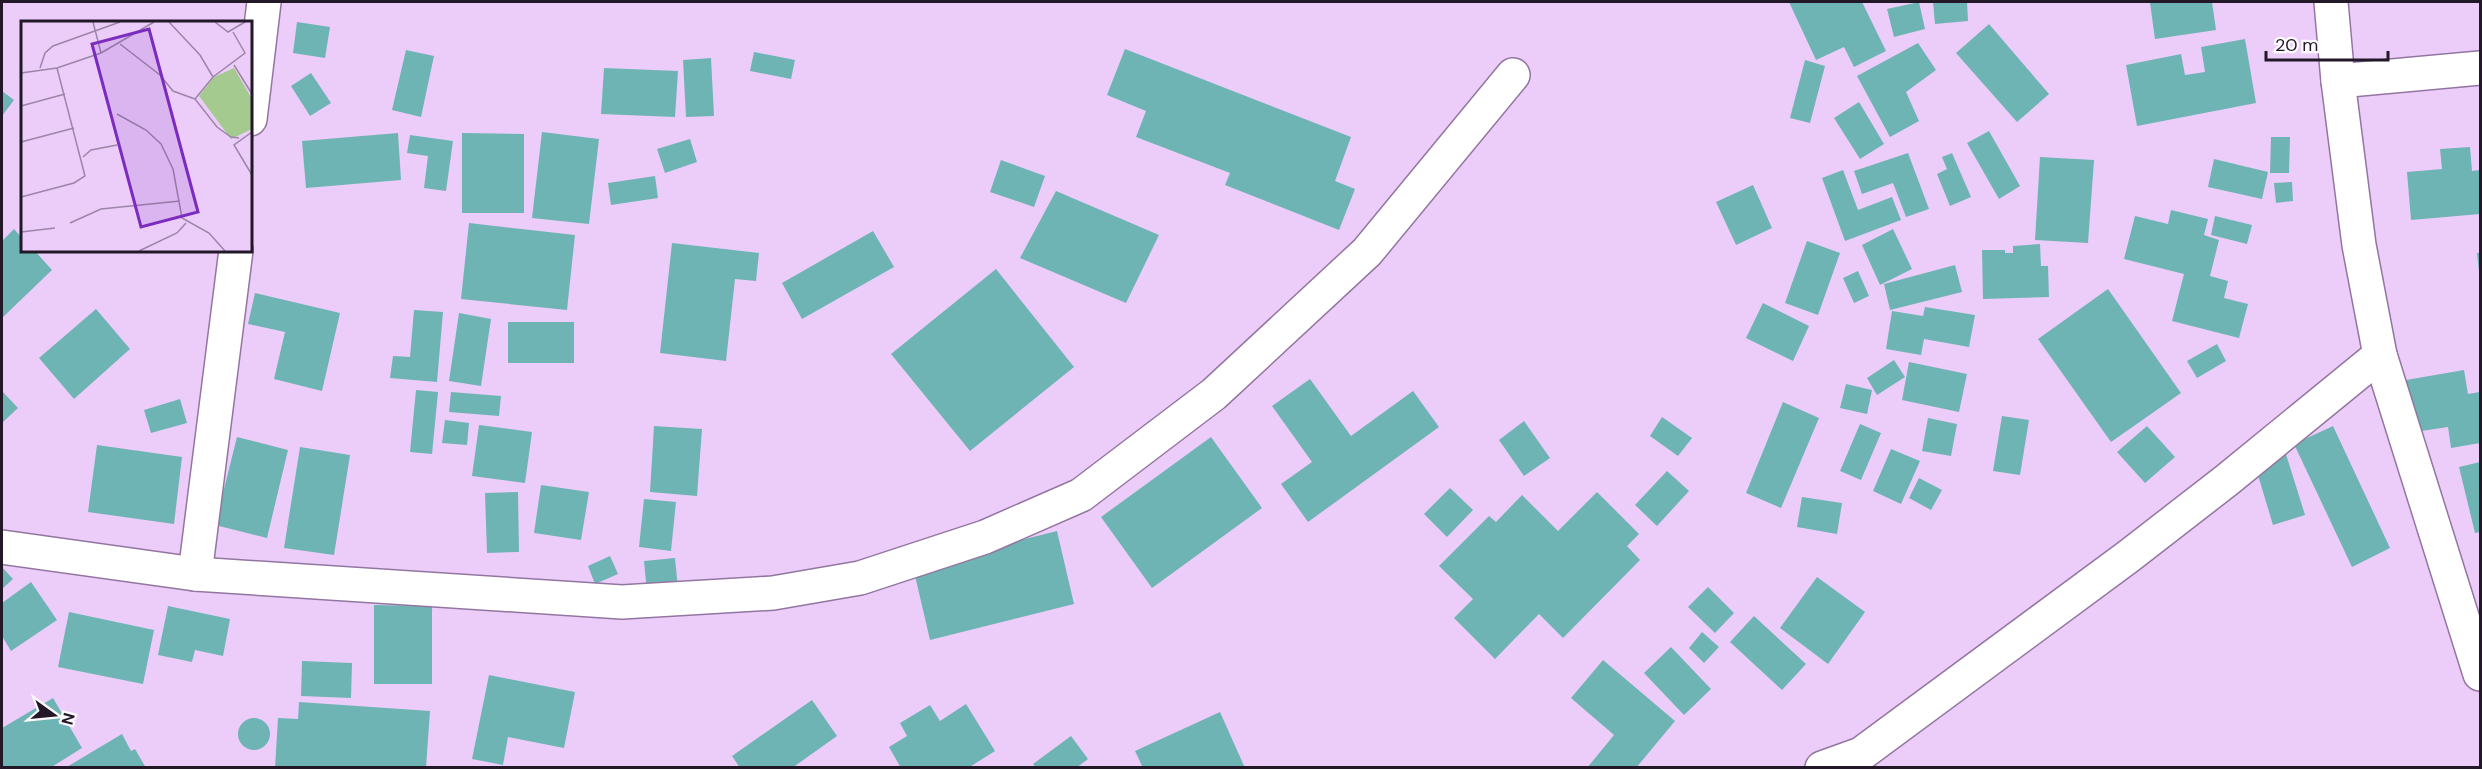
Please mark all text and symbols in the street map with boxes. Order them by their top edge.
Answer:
inset map [21,21,252,252]
scale bar [2266,24,2388,62]
text: 20 m [2275,33,2318,57]
north arrow [24,685,84,745]
text: N [56,710,80,727]

